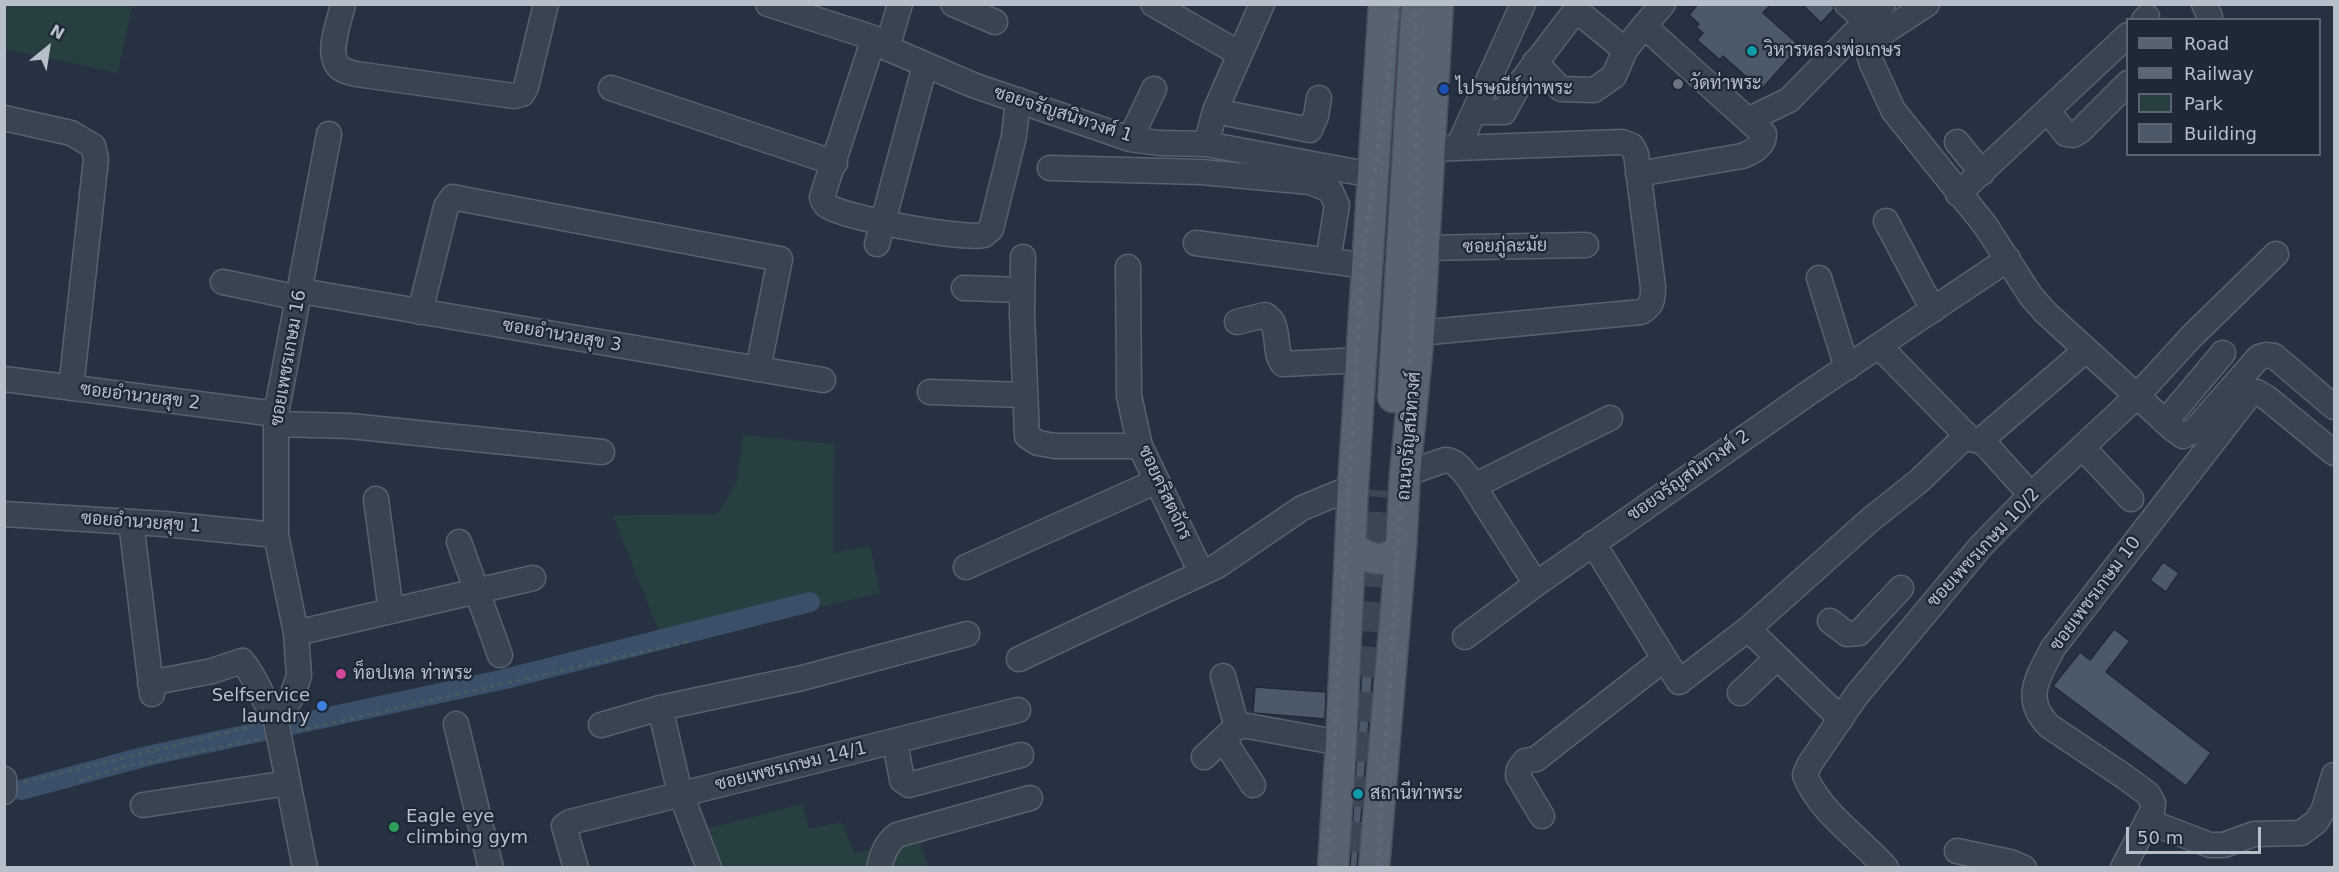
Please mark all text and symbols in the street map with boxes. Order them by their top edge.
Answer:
north arrow [18,18,78,78]
legend [2126,18,2321,156]
text: N [47,20,68,44]
text: Road [2184,33,2229,54]
place label: วิหารหลวงพ่อเกษร [1764,40,1902,62]
marker: วิหารหลวงพ่อเกษร [1745,44,1759,58]
text: Railway [2184,63,2254,84]
place label: วัดท่าพระ [1690,73,1762,95]
marker: วัดท่าพระ [1671,77,1685,91]
place label: ไปรษณีย์ท่าพระ [1456,78,1573,100]
street label: ซอยจรัญสนิทวงศ์ 1 [991,82,1135,148]
marker: ไปรษณีย์ท่าพระ [1437,82,1451,96]
text: Park [2184,93,2223,114]
text: Building [2184,123,2257,144]
street label: ซอยภู่ละมัย [1463,235,1547,259]
street label: ซอยเพชรเกษม 16 [266,288,312,428]
street label: ซอยอำนวยสุข 3 [501,315,623,357]
street label: ถนนจรัญสนิทวงศ์ [1394,371,1426,501]
street label: ซอยอำนวยสุข 2 [79,379,201,415]
street label: ซอยจรัญสนิทวงศ์ 2 [1624,426,1754,526]
street label: ซอยคริสตจักร [1133,442,1195,544]
street label: ซอยเพชรเกษม 10/2 [1923,484,2045,612]
street label: ซอยอำนวยสุข 1 [80,508,202,538]
street label: ซอยเพชรเกษม 10 [2046,532,2146,656]
place label: ท็อปเทล ท่าพระ [353,663,473,685]
marker: ท็อปเทล ท่าพระ [334,667,348,681]
place label: Selfservice laundry [212,685,310,728]
marker: Selfservice laundry [315,699,329,713]
street label: ซอยเพชรเกษม 14/1 [713,738,869,796]
place label: สถานีท่าพระ [1370,783,1463,805]
marker: สถานีท่าพระ [1351,787,1365,801]
place label: Eagle eye climbing gym [406,806,528,848]
scale bar [2129,815,2264,853]
marker: Eagle eye climbing gym [387,820,401,834]
text: 50 m [2137,827,2183,848]

